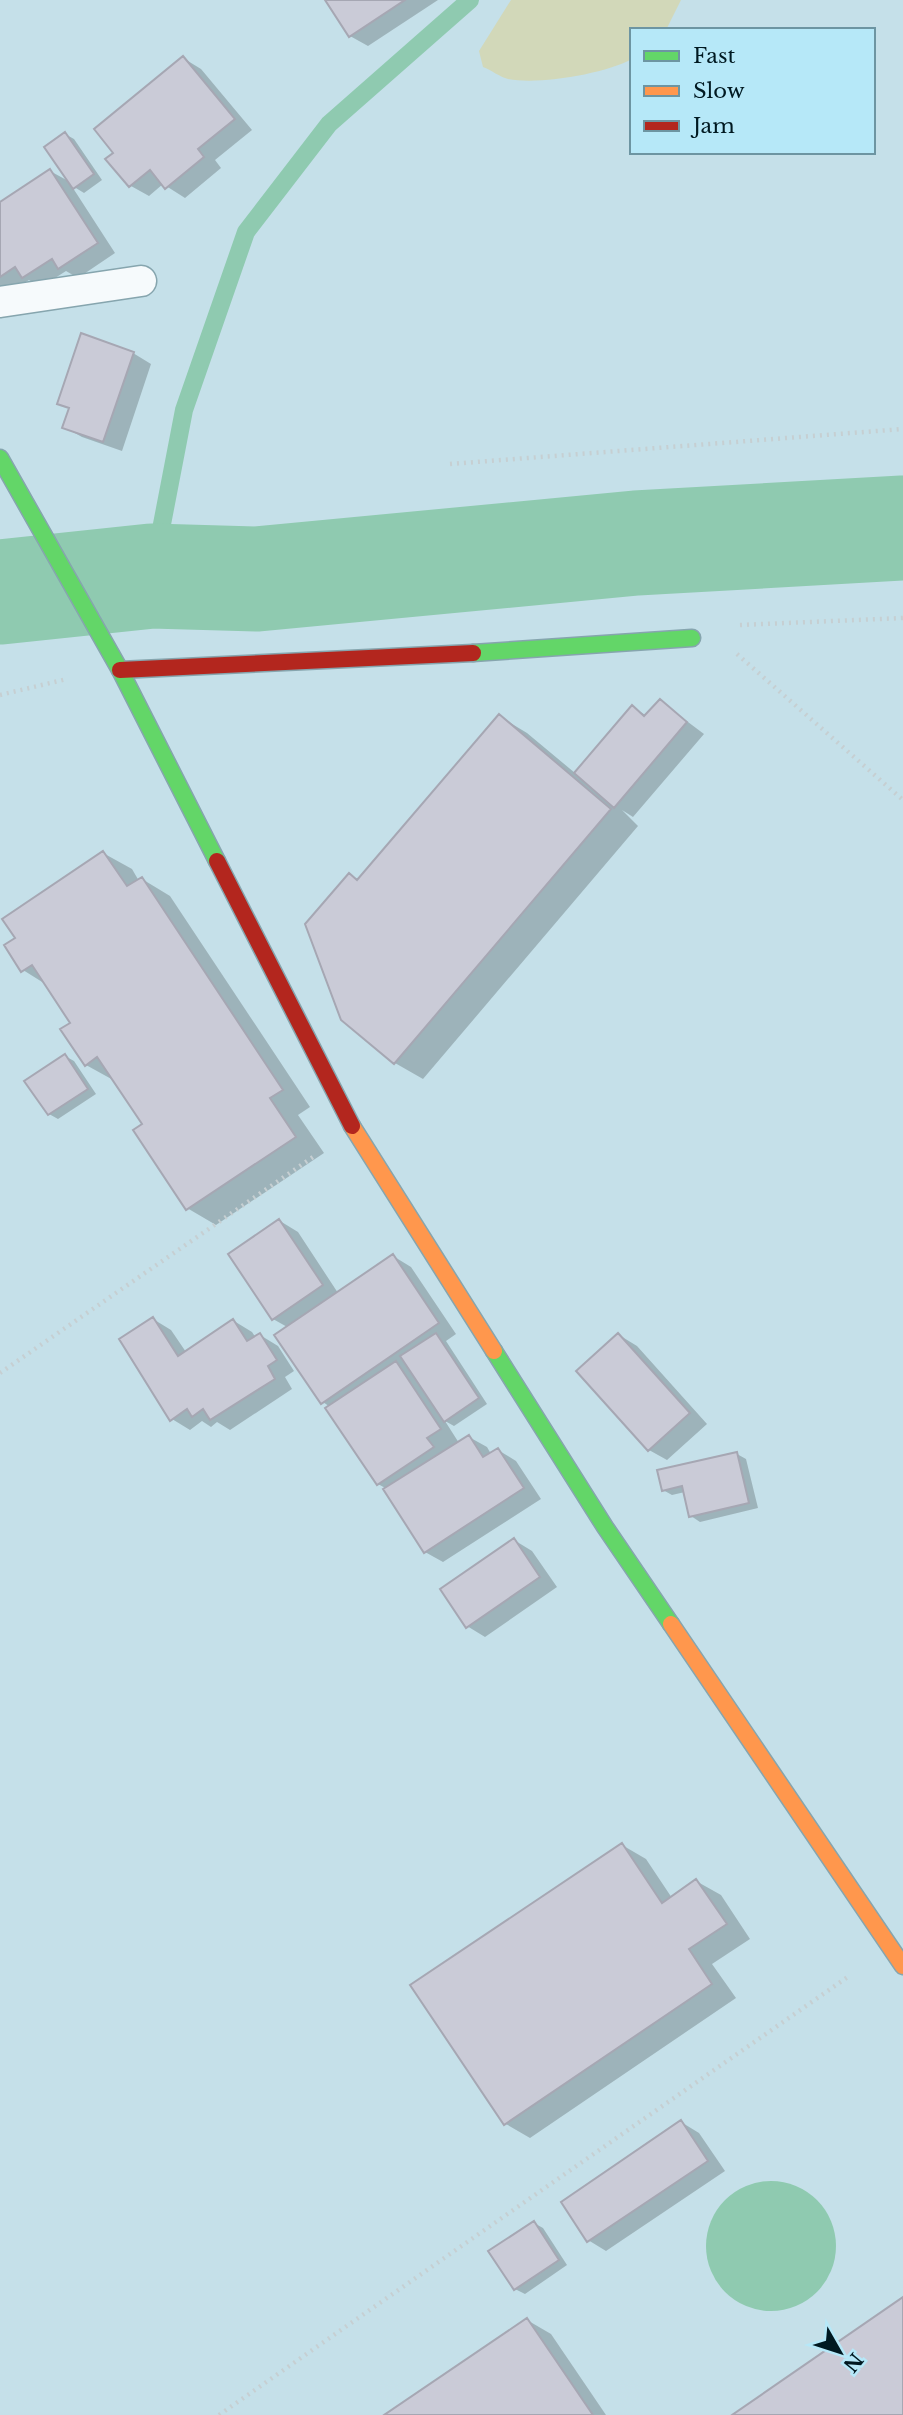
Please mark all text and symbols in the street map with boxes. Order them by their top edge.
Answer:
legend [630,28,875,154]
text: Fast [693,43,735,69]
text: Slow [693,78,745,104]
text: Jam [690,113,735,139]
north arrow [805,2317,875,2387]
text: N [838,2348,867,2377]

